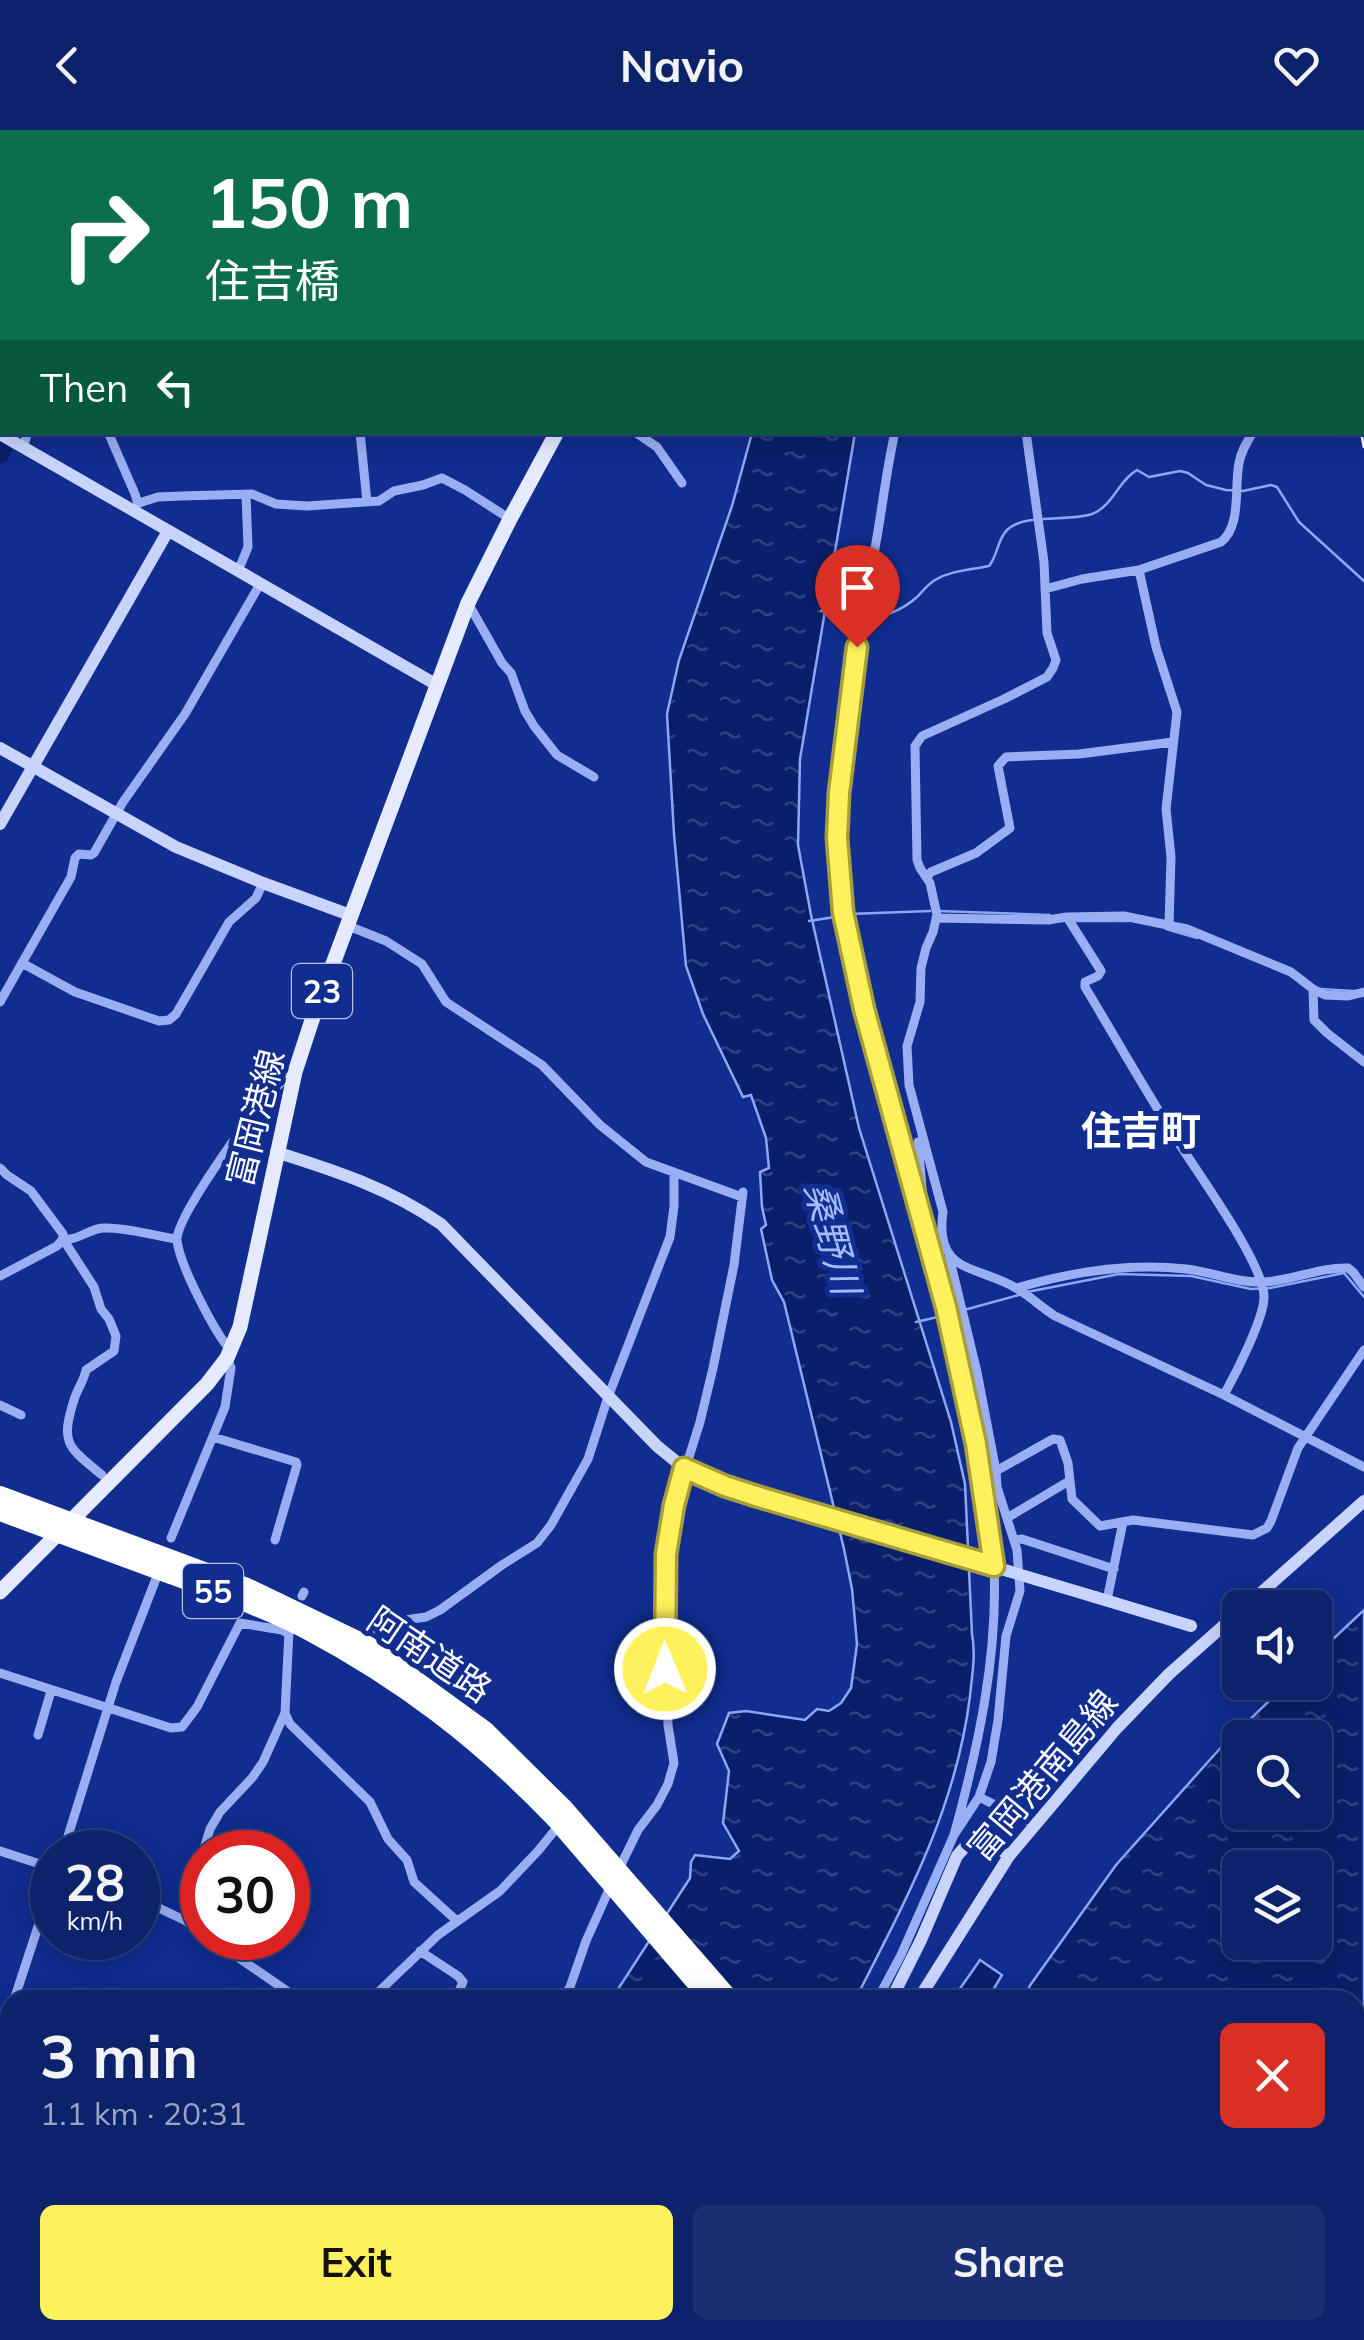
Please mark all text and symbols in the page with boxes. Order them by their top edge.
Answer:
text: Navio [620,37,744,93]
icon: back [40,38,95,93]
icon: heart [1269,38,1324,93]
text: 150 m [205,158,413,246]
icon: right [40,170,170,300]
text: 住吉橋 [205,252,340,308]
icon: left [148,360,203,415]
text: Then [40,364,128,412]
pin [815,545,900,648]
icon: arrive [830,560,885,615]
road number: 23 [292,964,352,1018]
street label: 富岡港線 [217,1045,293,1191]
district label: 住吉町 [1081,1105,1201,1155]
water label: 桑野川 [795,1177,872,1303]
road number: 55 [183,1564,243,1618]
map controls [1222,1590,1332,1960]
button: sound [1222,1590,1332,1700]
street label: 阿南道路 [360,1597,500,1711]
position arrow [613,1617,717,1721]
street label: 富岡港南島線 [958,1680,1126,1870]
button: search [1222,1720,1332,1830]
speed limit sign: 30 [180,1830,310,1960]
button: layers [1222,1850,1332,1960]
text: 28 [65,1851,125,1914]
text: km/h [67,1905,123,1936]
text: 3 min [40,2018,198,2093]
button: close [1220,2023,1325,2128]
text: 1.1 km · 20:31 [40,2093,247,2133]
button: Exit [40,2205,673,2320]
button: Share [693,2205,1325,2320]

